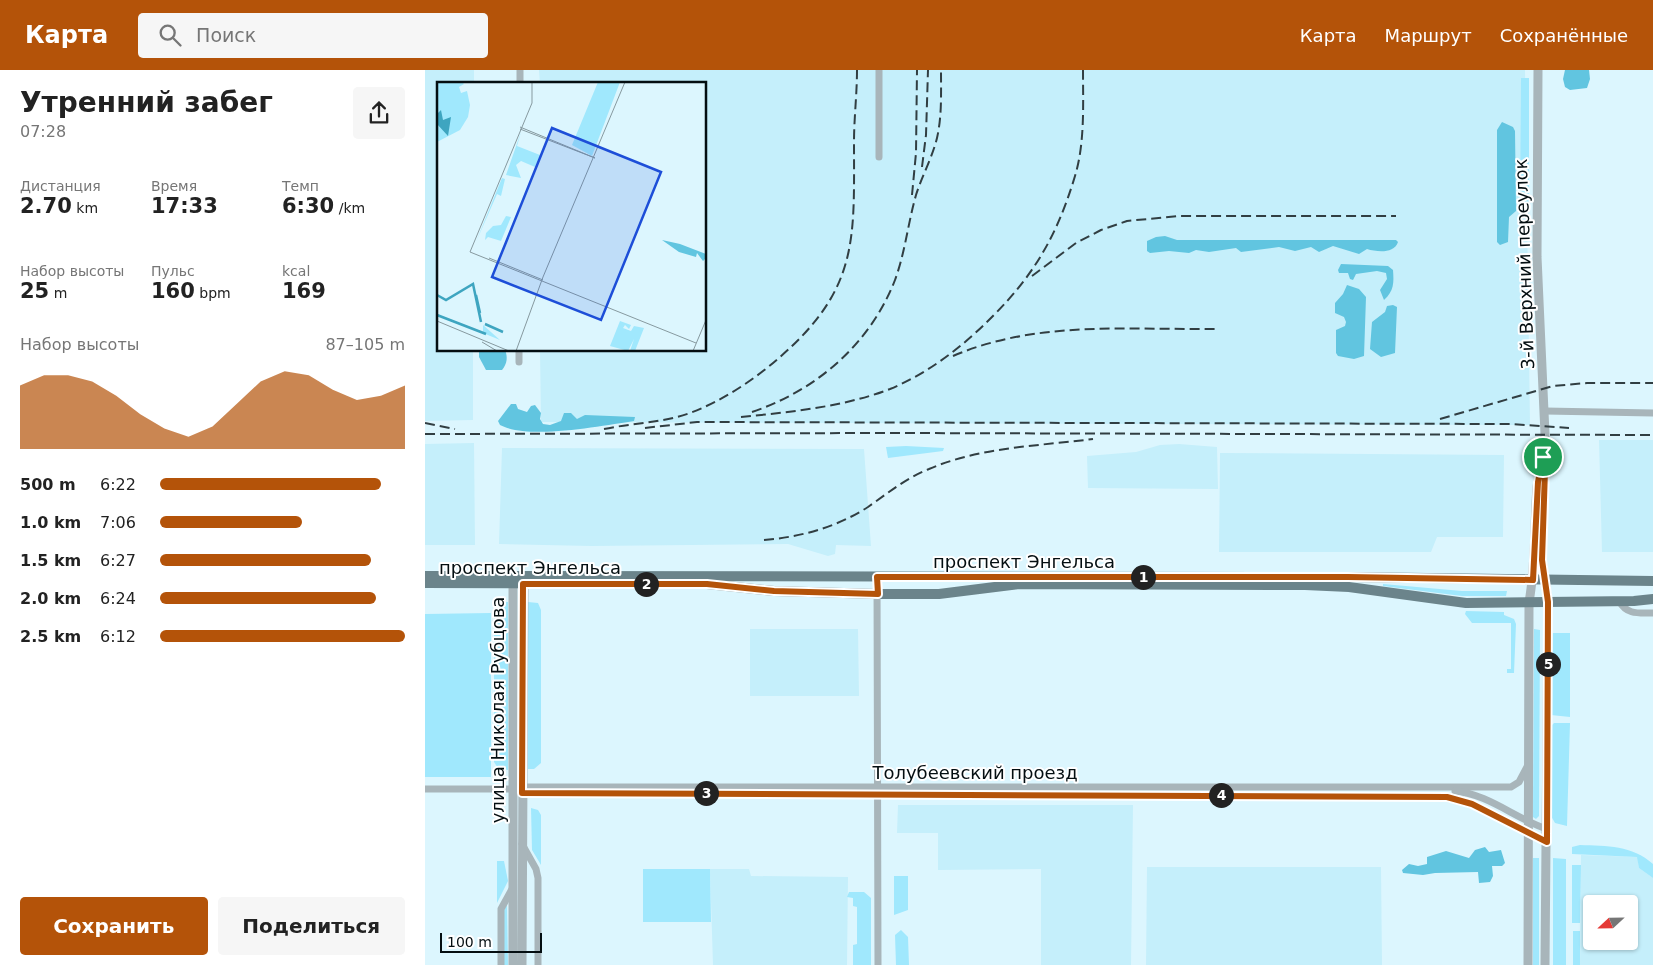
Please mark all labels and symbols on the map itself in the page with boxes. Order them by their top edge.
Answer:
inset map [437,82,706,351]
street label: 3-й Верхний переулок [1510,158,1538,370]
pin [1522,436,1564,478]
street label: проспект Энгельса [933,551,1115,572]
street label: проспект Энгельса [439,557,621,578]
pin: 1 [1131,564,1155,590]
pin: 2 [633,572,659,596]
street label: улица Николая Рубцова [487,597,508,823]
pin: 5 [1535,652,1561,676]
street label: Толубеевский проезд [871,762,1078,783]
pin: 3 [693,780,719,806]
pin: 4 [1209,782,1233,808]
north arrow [1583,895,1637,950]
scale bar [440,930,543,953]

